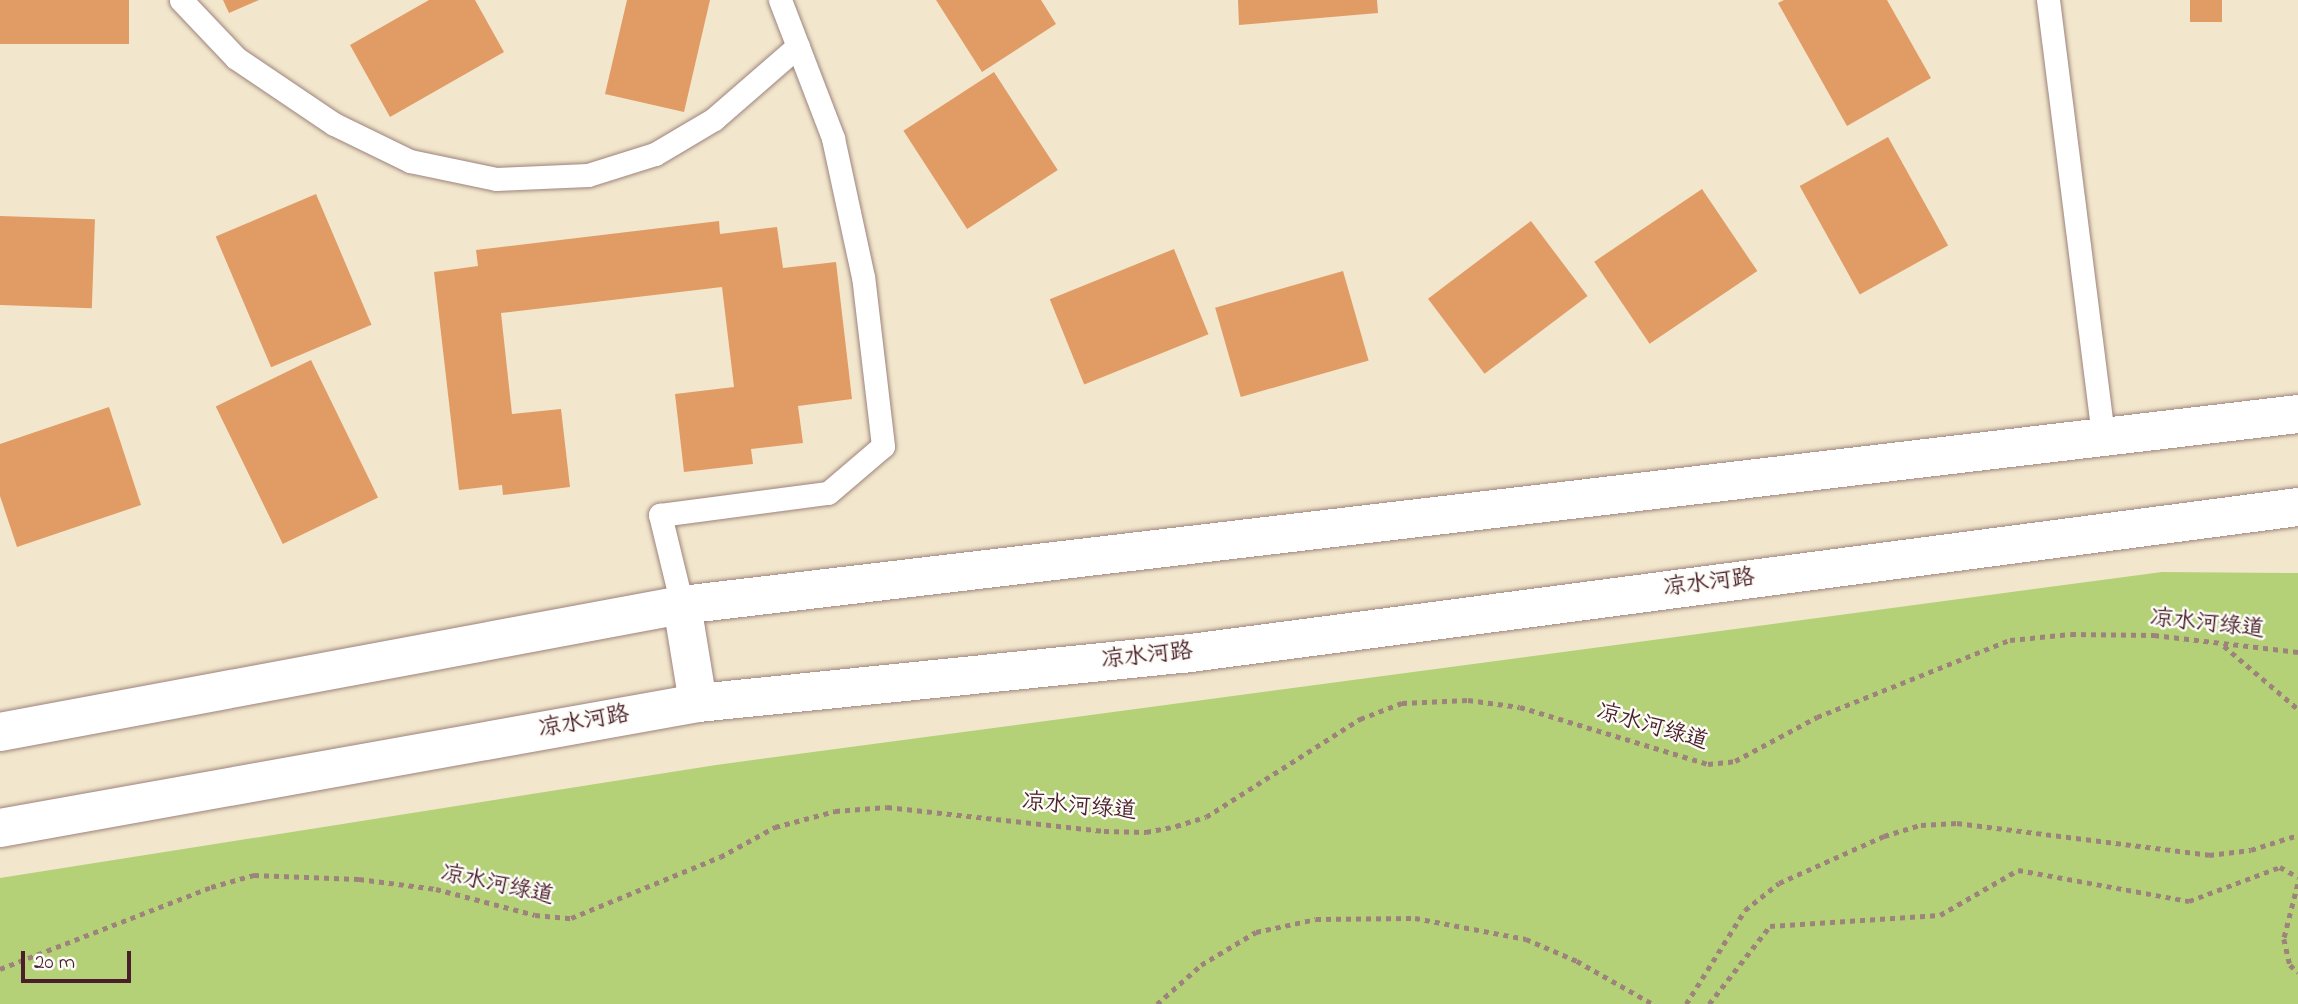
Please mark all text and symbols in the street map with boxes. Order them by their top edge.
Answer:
street label: 凉水河路 [1662,565,1756,603]
street label: 凉水河绿道 [2148,605,2266,645]
street label: 凉水河路 [1100,638,1194,676]
street label: 凉水河绿道 [1593,699,1711,757]
street label: 凉水河路 [536,701,632,745]
street label: 凉水河绿道 [1021,789,1137,827]
street label: 凉水河绿道 [438,861,556,911]
scale bar [24,937,135,981]
text: 20 m [34,948,75,978]

